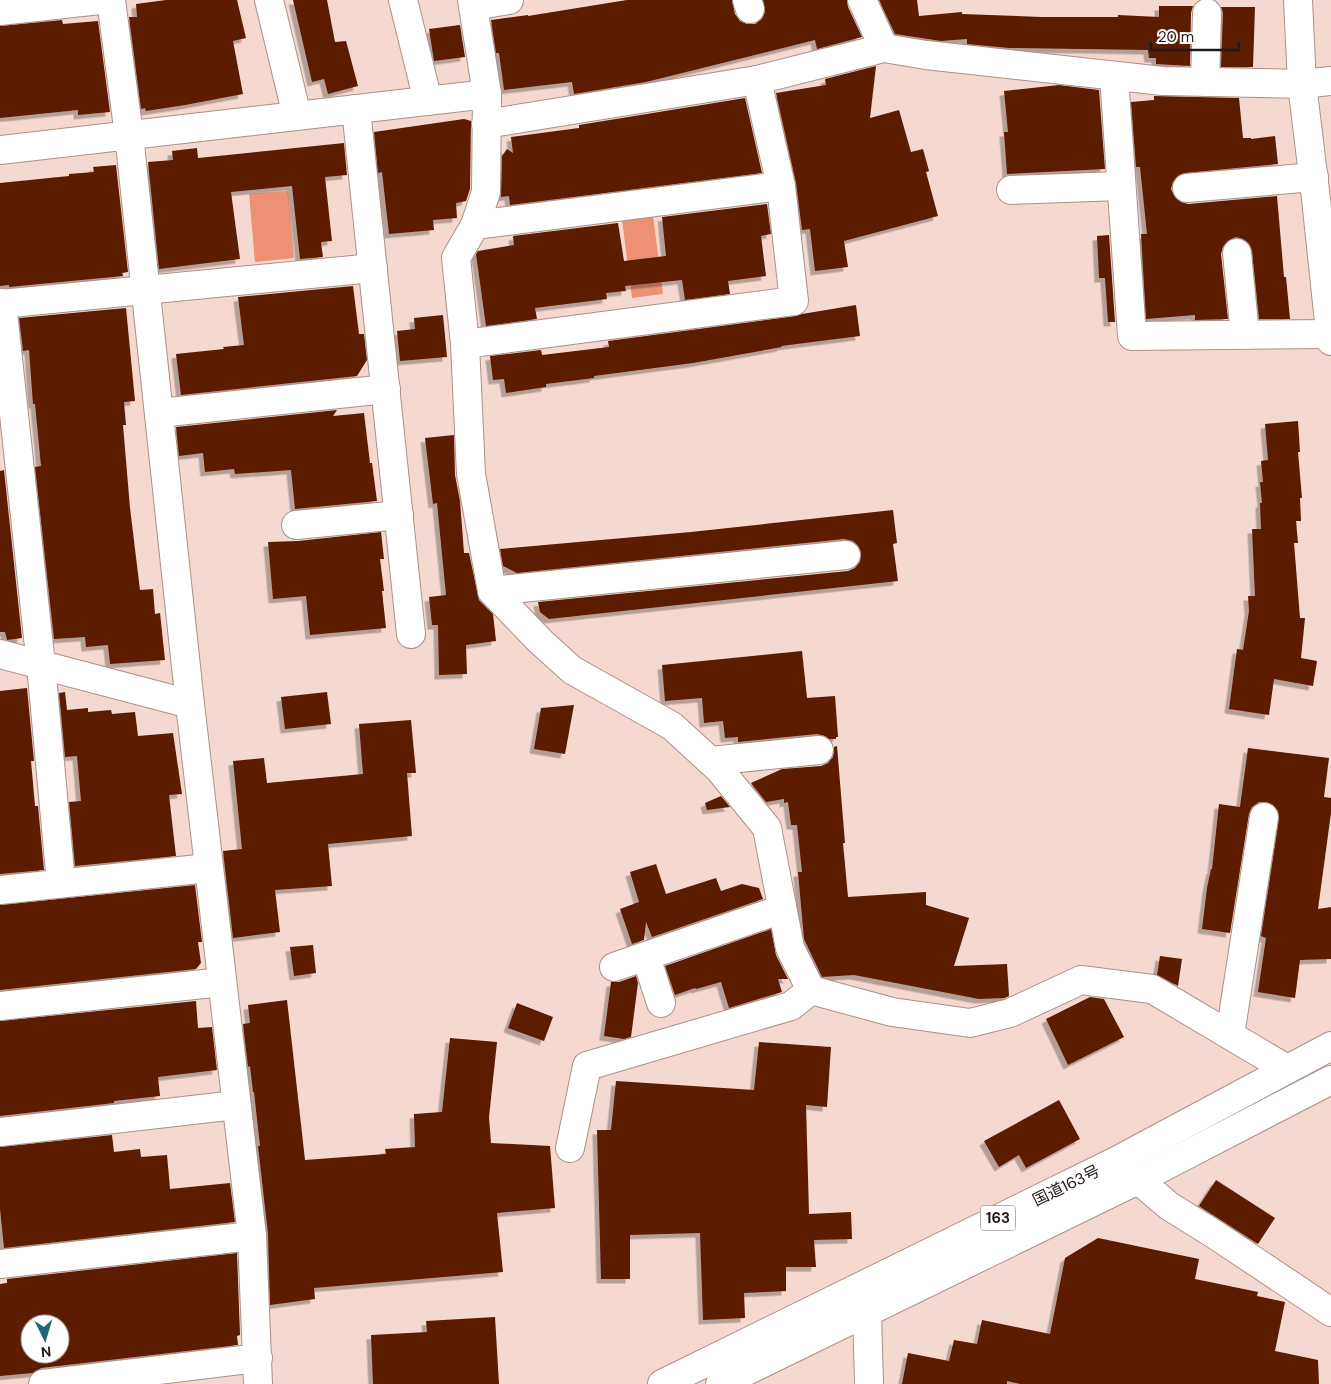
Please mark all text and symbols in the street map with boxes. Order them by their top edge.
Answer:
scale bar [1151,20,1238,52]
text: 20 m [1158,27,1194,47]
street label: 国道163号 [1029,1160,1103,1211]
road number: 163 [980,1206,1016,1230]
north arrow [20,1314,70,1364]
text: N [40,1343,52,1361]

